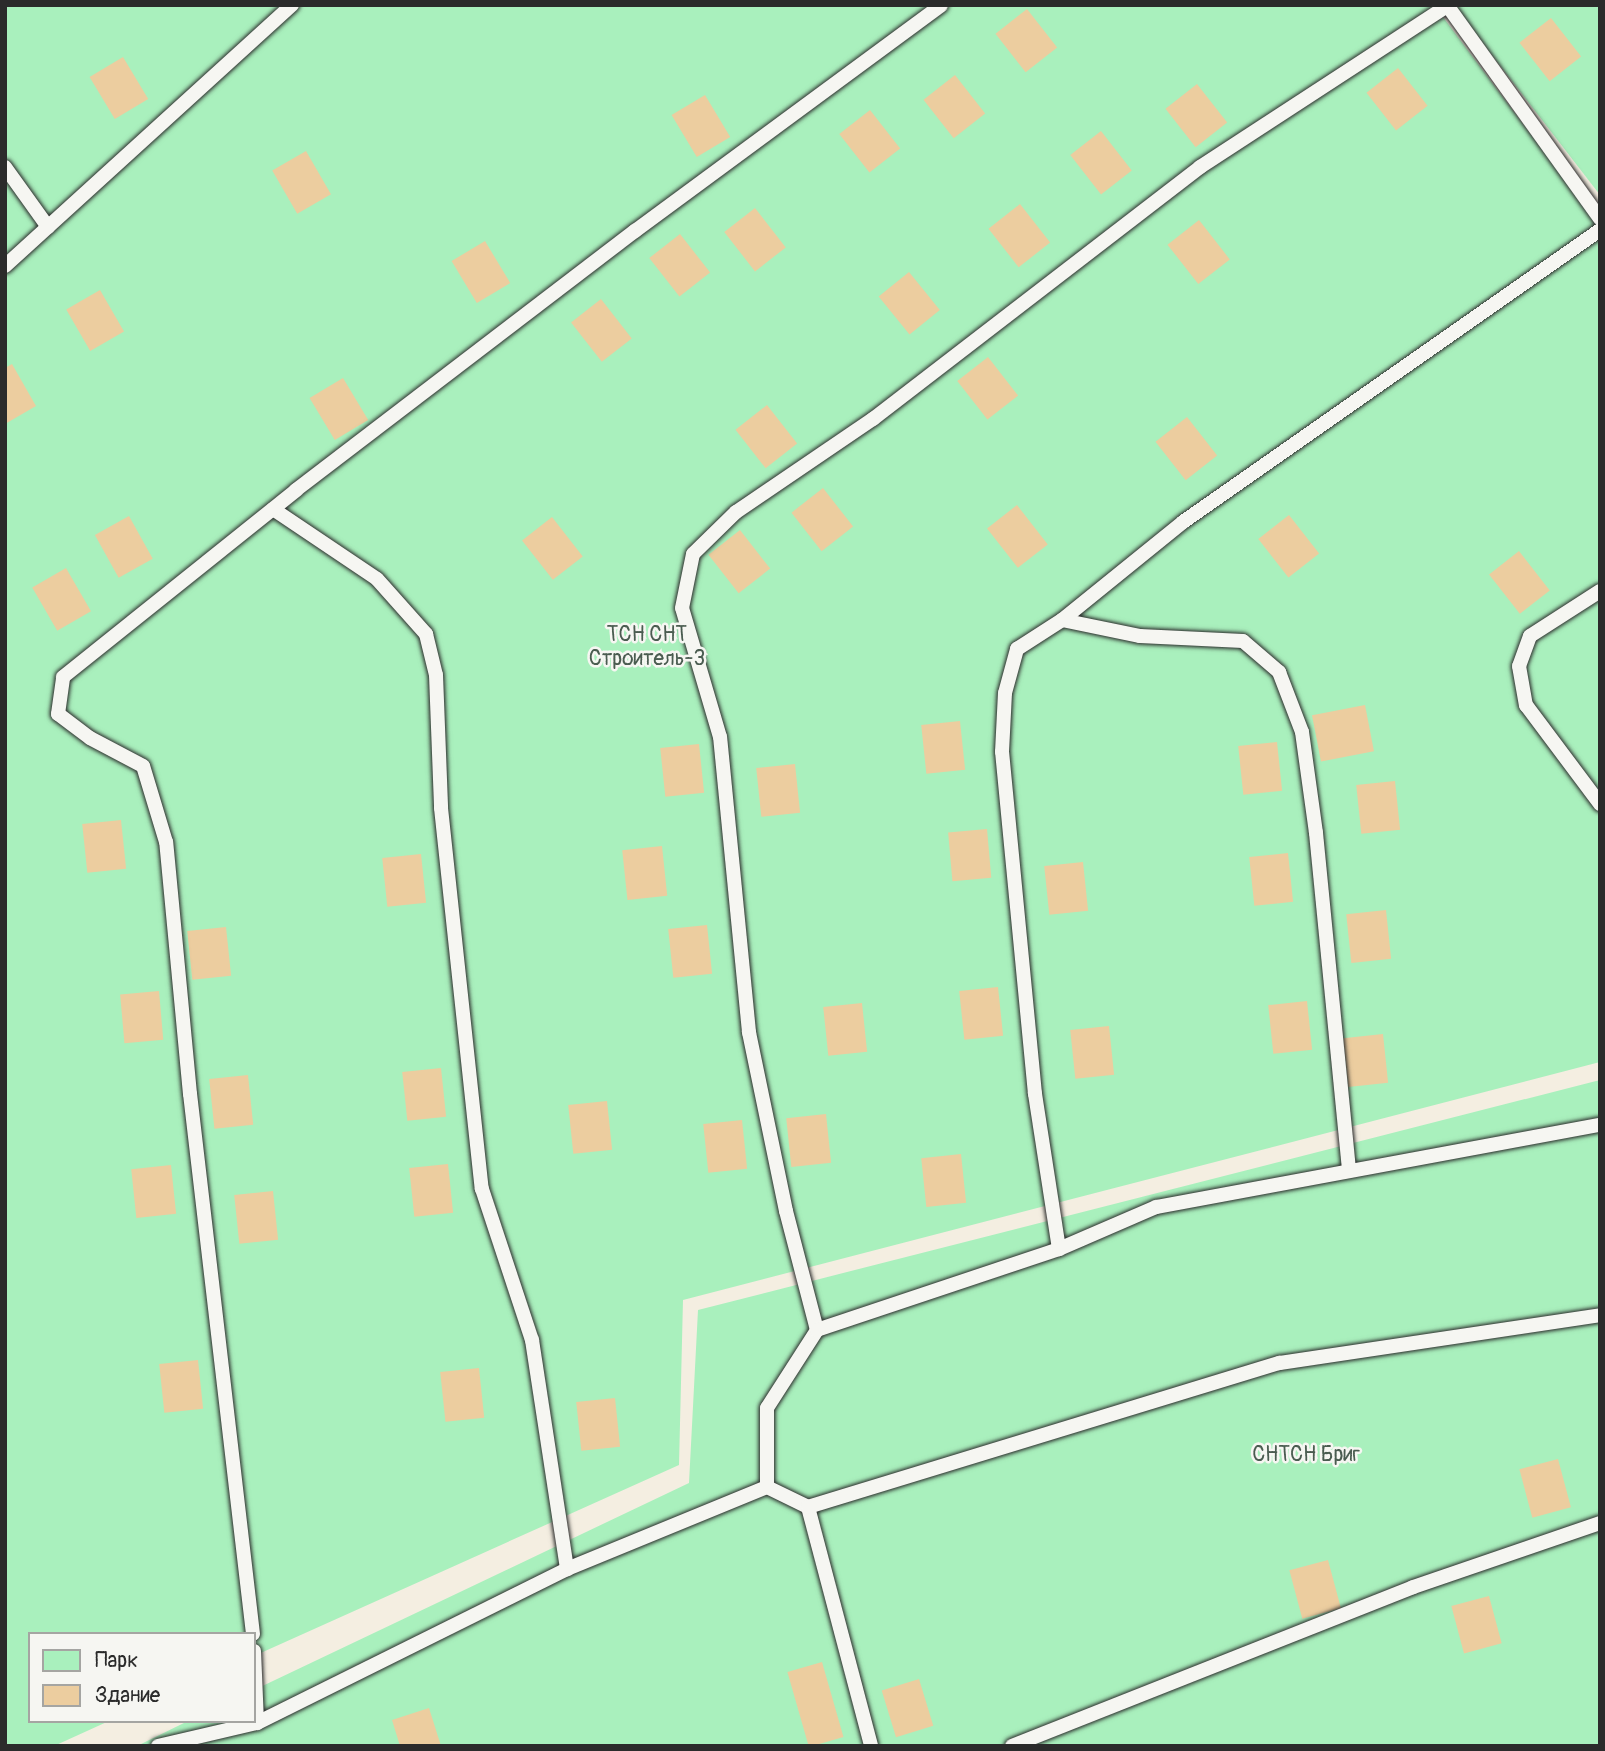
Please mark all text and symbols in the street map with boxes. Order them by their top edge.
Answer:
park label: ТСН СНТ Строитель-3 [589,622,705,672]
park label: СНТСН Бриг [1252,1442,1360,1468]
legend [28,1632,256,1723]
text: Парк [95,1647,138,1674]
text: Здание [95,1682,160,1709]

